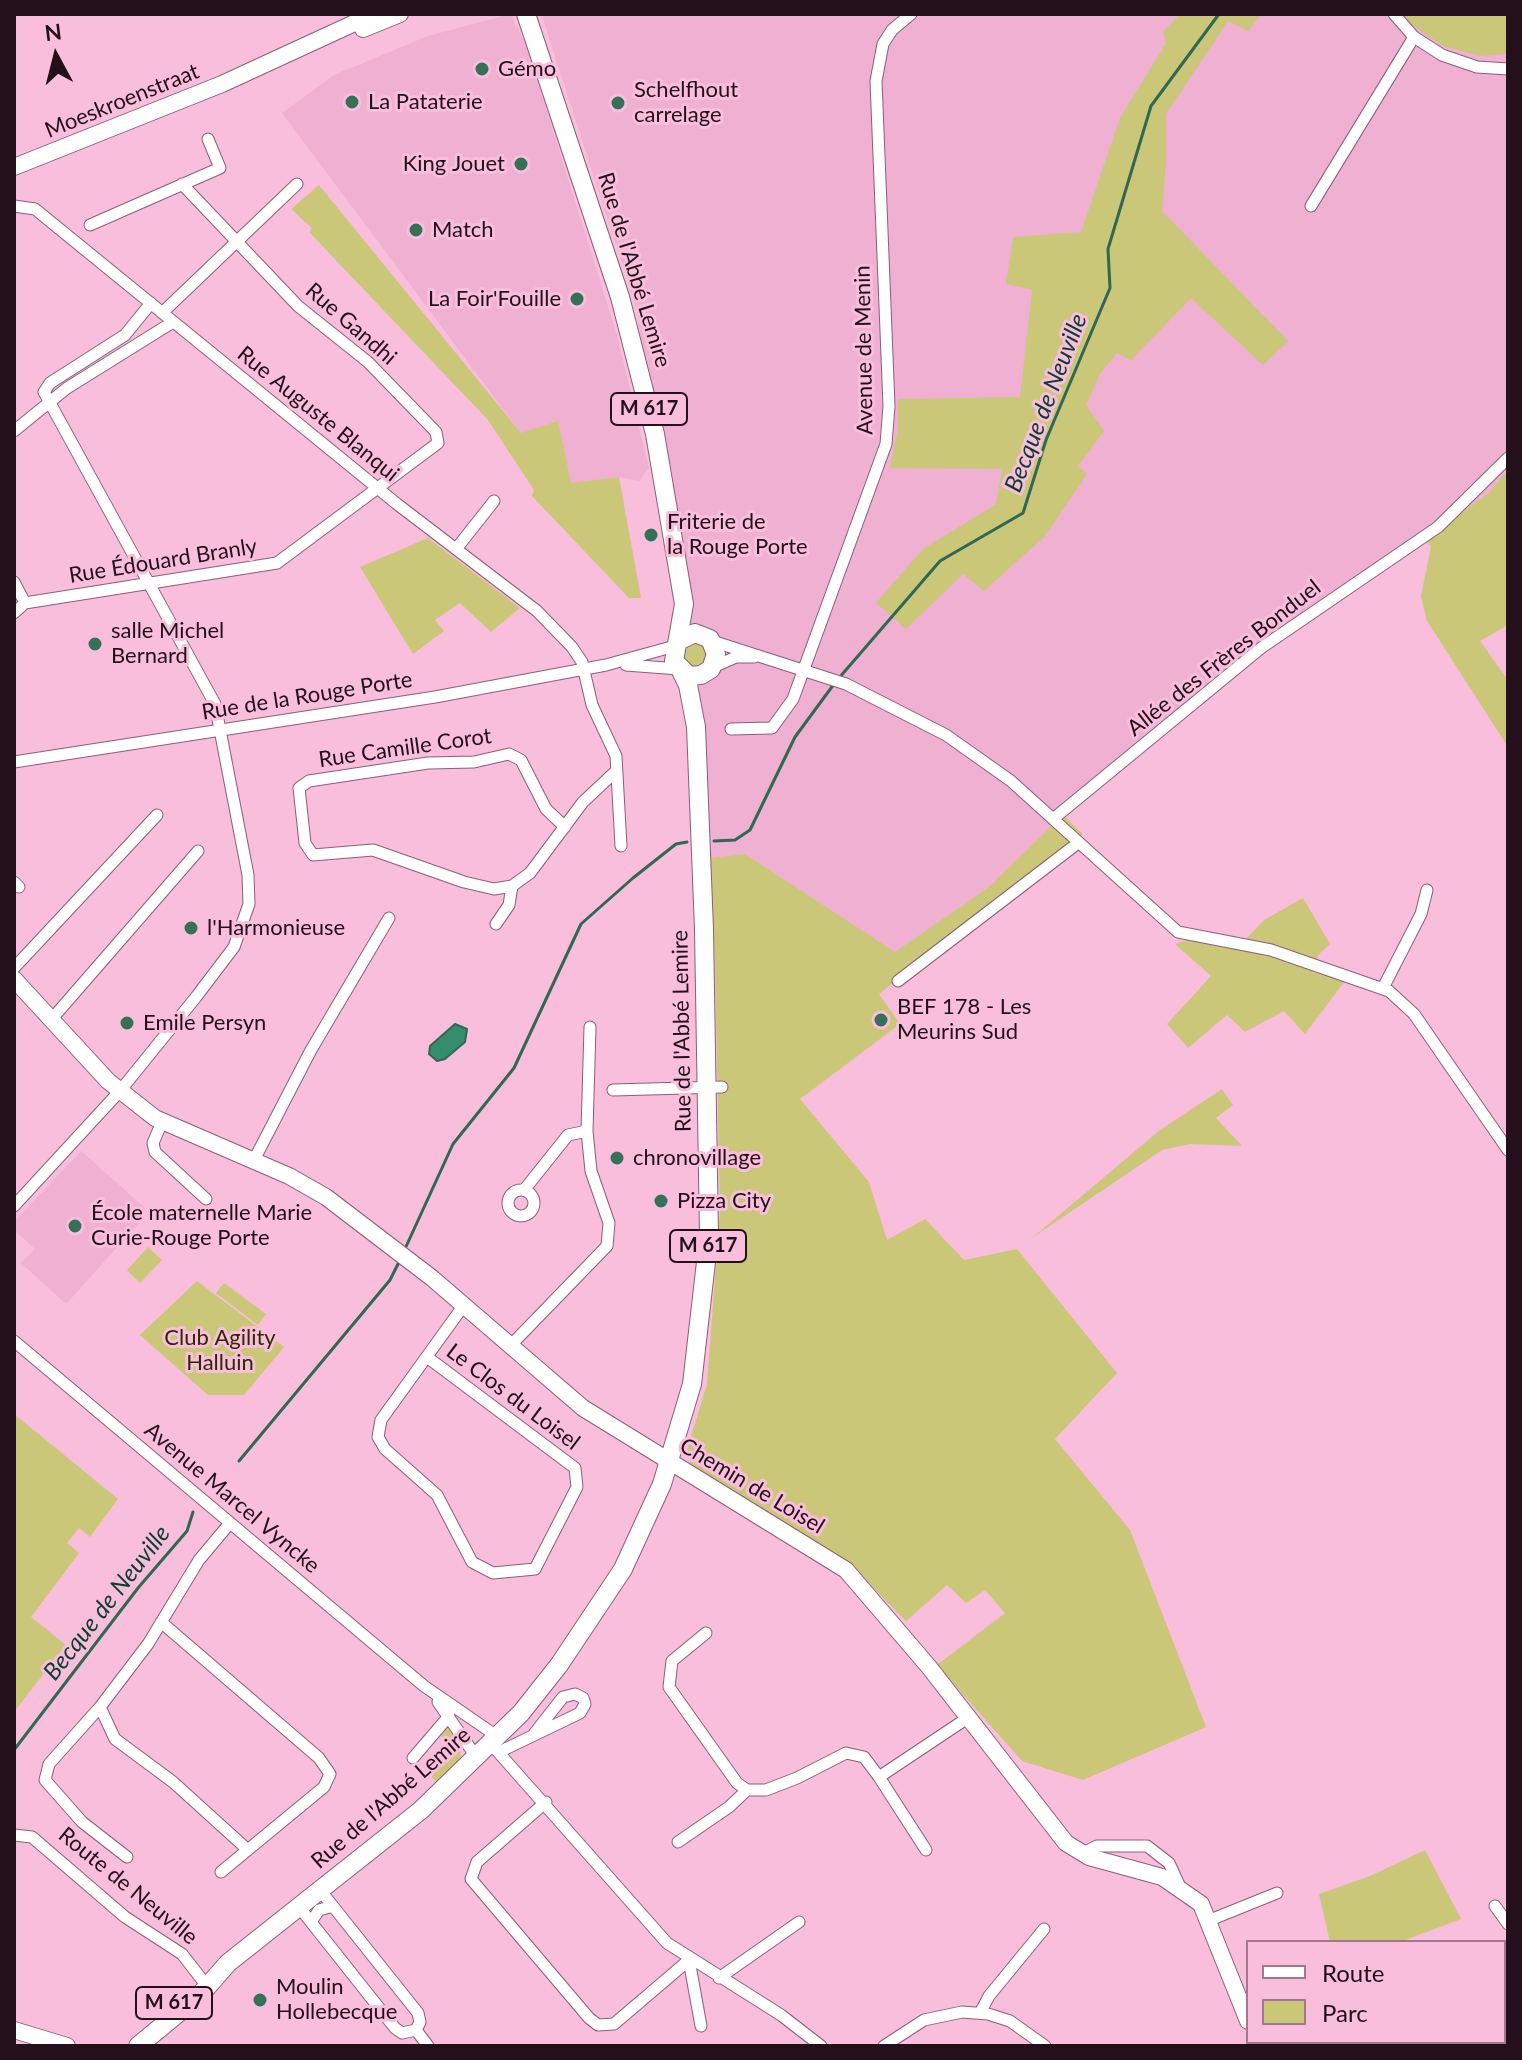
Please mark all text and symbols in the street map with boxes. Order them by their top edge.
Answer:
north arrow [16,16,96,96]
text: N [43,17,63,46]
place label: Gémo [498,56,556,82]
street label: Moeskroenstraat [41,58,203,144]
marker: Gémo [473,60,491,78]
place label: Schelfhout carrelage [634,77,738,128]
place label: La Pataterie [368,89,483,115]
marker: La Pataterie [343,93,361,111]
marker: Schelfhout carrelage [609,94,627,112]
place label: King Jouet [403,151,505,177]
marker: King Jouet [512,155,530,173]
street label: Rue de l'Abbé Lemire [592,169,676,371]
place label: Match [432,217,494,243]
marker: Match [407,221,425,239]
street label: Avenue de Menin [849,265,879,435]
street label: Rue Gandhi [300,277,402,371]
place label: La Foir'Fouille [428,286,561,312]
marker: La Foir'Fouille [568,290,586,308]
water label: Becque de Neuville [999,310,1093,496]
street label: Rue Auguste Blanqui [232,341,404,487]
road number: M 617 [611,393,687,425]
place label: Friterie de la Rouge Porte [667,509,808,560]
marker: Friterie de la Rouge Porte [642,526,660,544]
street label: Rue Édouard Branly [67,533,259,589]
street label: Allée des Frères Bonduel [1122,574,1326,742]
place label: salle Michel Bernard [111,618,224,670]
marker: salle Michel Bernard [86,635,104,653]
street label: Rue de la Rouge Porte [200,666,414,726]
street label: Rue Camille Corot [317,723,493,773]
place label: l'Harmonieuse [207,915,345,941]
marker: l'Harmonieuse [182,919,200,937]
street label: Rue de l'Abbé Lemire [667,930,697,1132]
place label: BEF 178 - Les Meurins Sud [897,994,1031,1046]
place label: Emile Persyn [143,1010,266,1036]
marker: BEF 178 - Les Meurins Sud [872,1011,890,1029]
marker: Emile Persyn [118,1014,136,1032]
place label: chronovillage [633,1145,761,1171]
marker: chronovillage [608,1149,626,1167]
place label: Pizza City [677,1188,771,1214]
marker: Pizza City [652,1192,670,1210]
place label: École maternelle Marie Curie-Rouge Porte [91,1200,312,1252]
marker: École maternelle Marie Curie-Rouge Porte [66,1217,84,1235]
road number: M 617 [670,1230,746,1262]
park label: Club Agility Halluin [164,1325,276,1376]
street label: Le Clos du Loisel [441,1338,585,1456]
street label: Avenue Marcel Vyncke [139,1417,325,1579]
street label: Chemin de Loisel [675,1432,829,1540]
water label: Becque de Neuville [38,1520,176,1686]
street label: Rue de l'Abbé Lemire [306,1722,476,1874]
street label: Route de Neuville [53,1822,203,1950]
legend [1246,1940,1506,2044]
text: Route [1322,1958,1384,1987]
place label: Moulin Hollebecque [276,1974,397,2026]
road number: M 617 [136,1987,212,2019]
marker: Moulin Hollebecque [251,1991,269,2009]
text: Parc [1322,1998,1368,2027]

